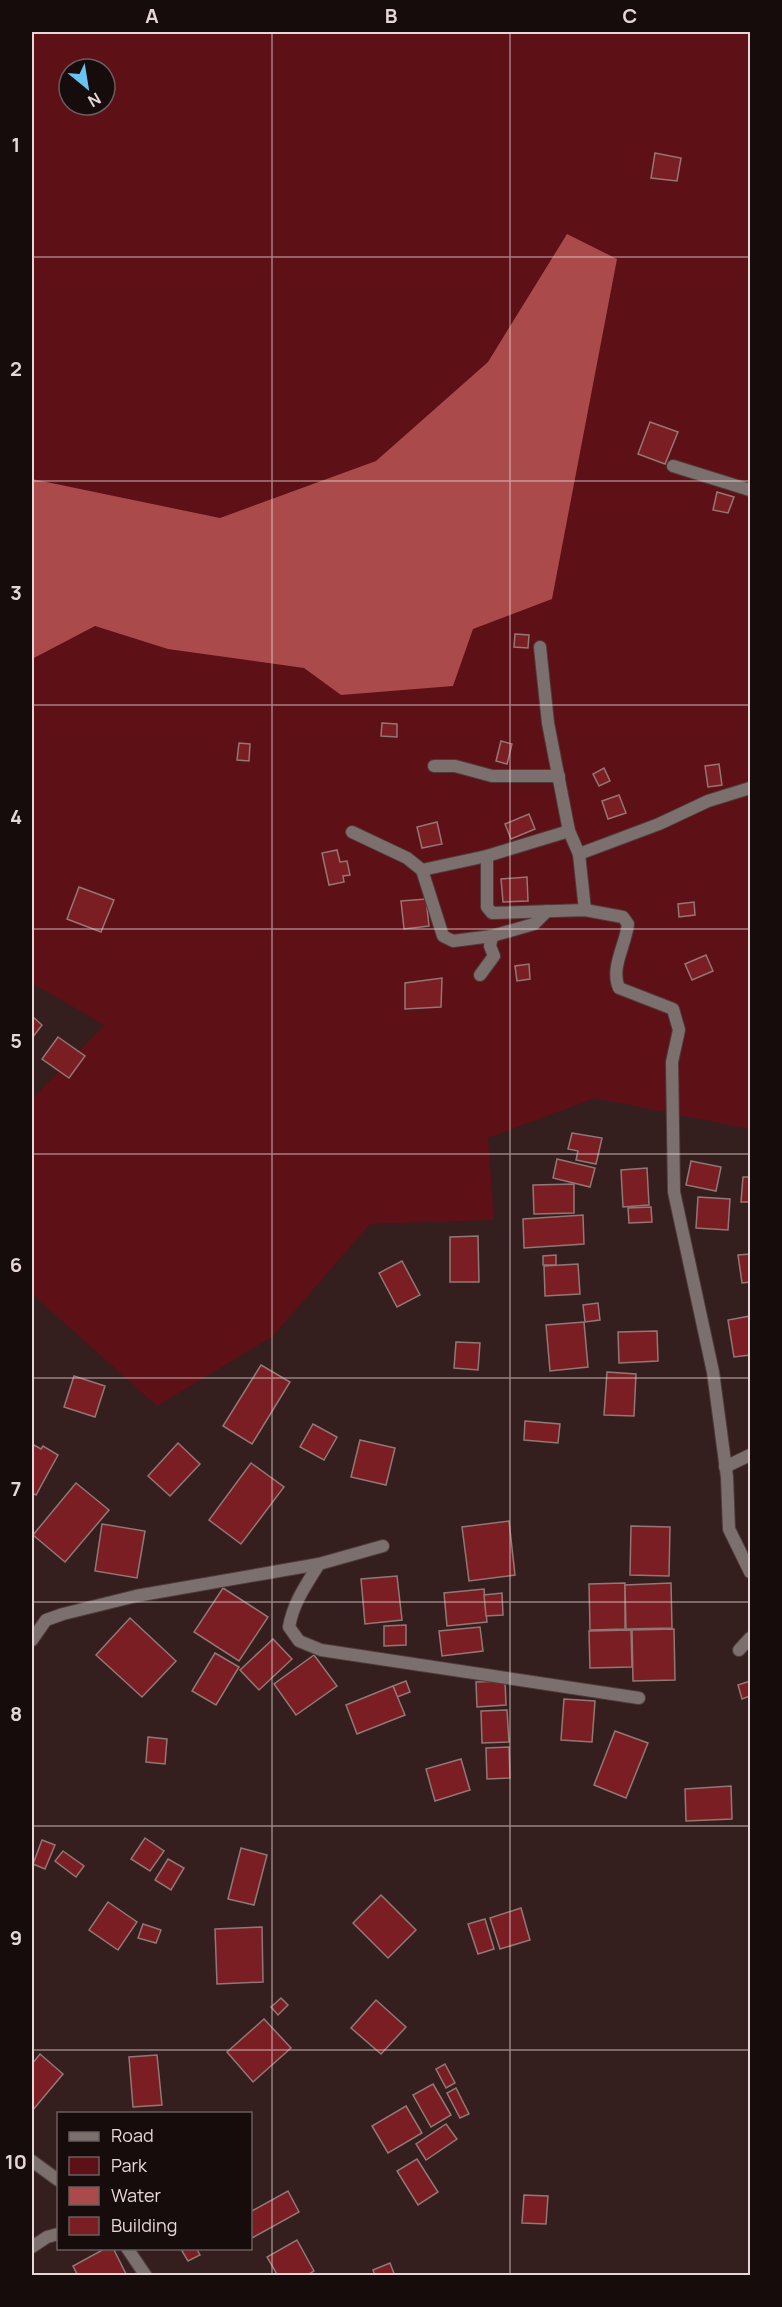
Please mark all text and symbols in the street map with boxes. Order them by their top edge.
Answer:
text: A [145,2,159,29]
text: B [385,2,398,29]
text: C [623,2,637,29]
north arrow [57,57,117,117]
text: N [84,88,105,112]
text: 1 [12,131,20,158]
text: 2 [10,355,22,382]
text: 3 [10,579,22,606]
text: 4 [10,803,22,830]
text: 5 [10,1027,22,1054]
text: 6 [10,1251,22,1278]
text: 7 [11,1475,21,1502]
text: 8 [10,1700,22,1727]
text: 9 [10,1924,22,1951]
legend [57,2112,252,2250]
text: Road [111,2123,154,2147]
text: 10 [5,2148,27,2175]
text: Park [111,2153,148,2177]
text: Water [111,2183,161,2207]
text: Building [111,2213,177,2237]

